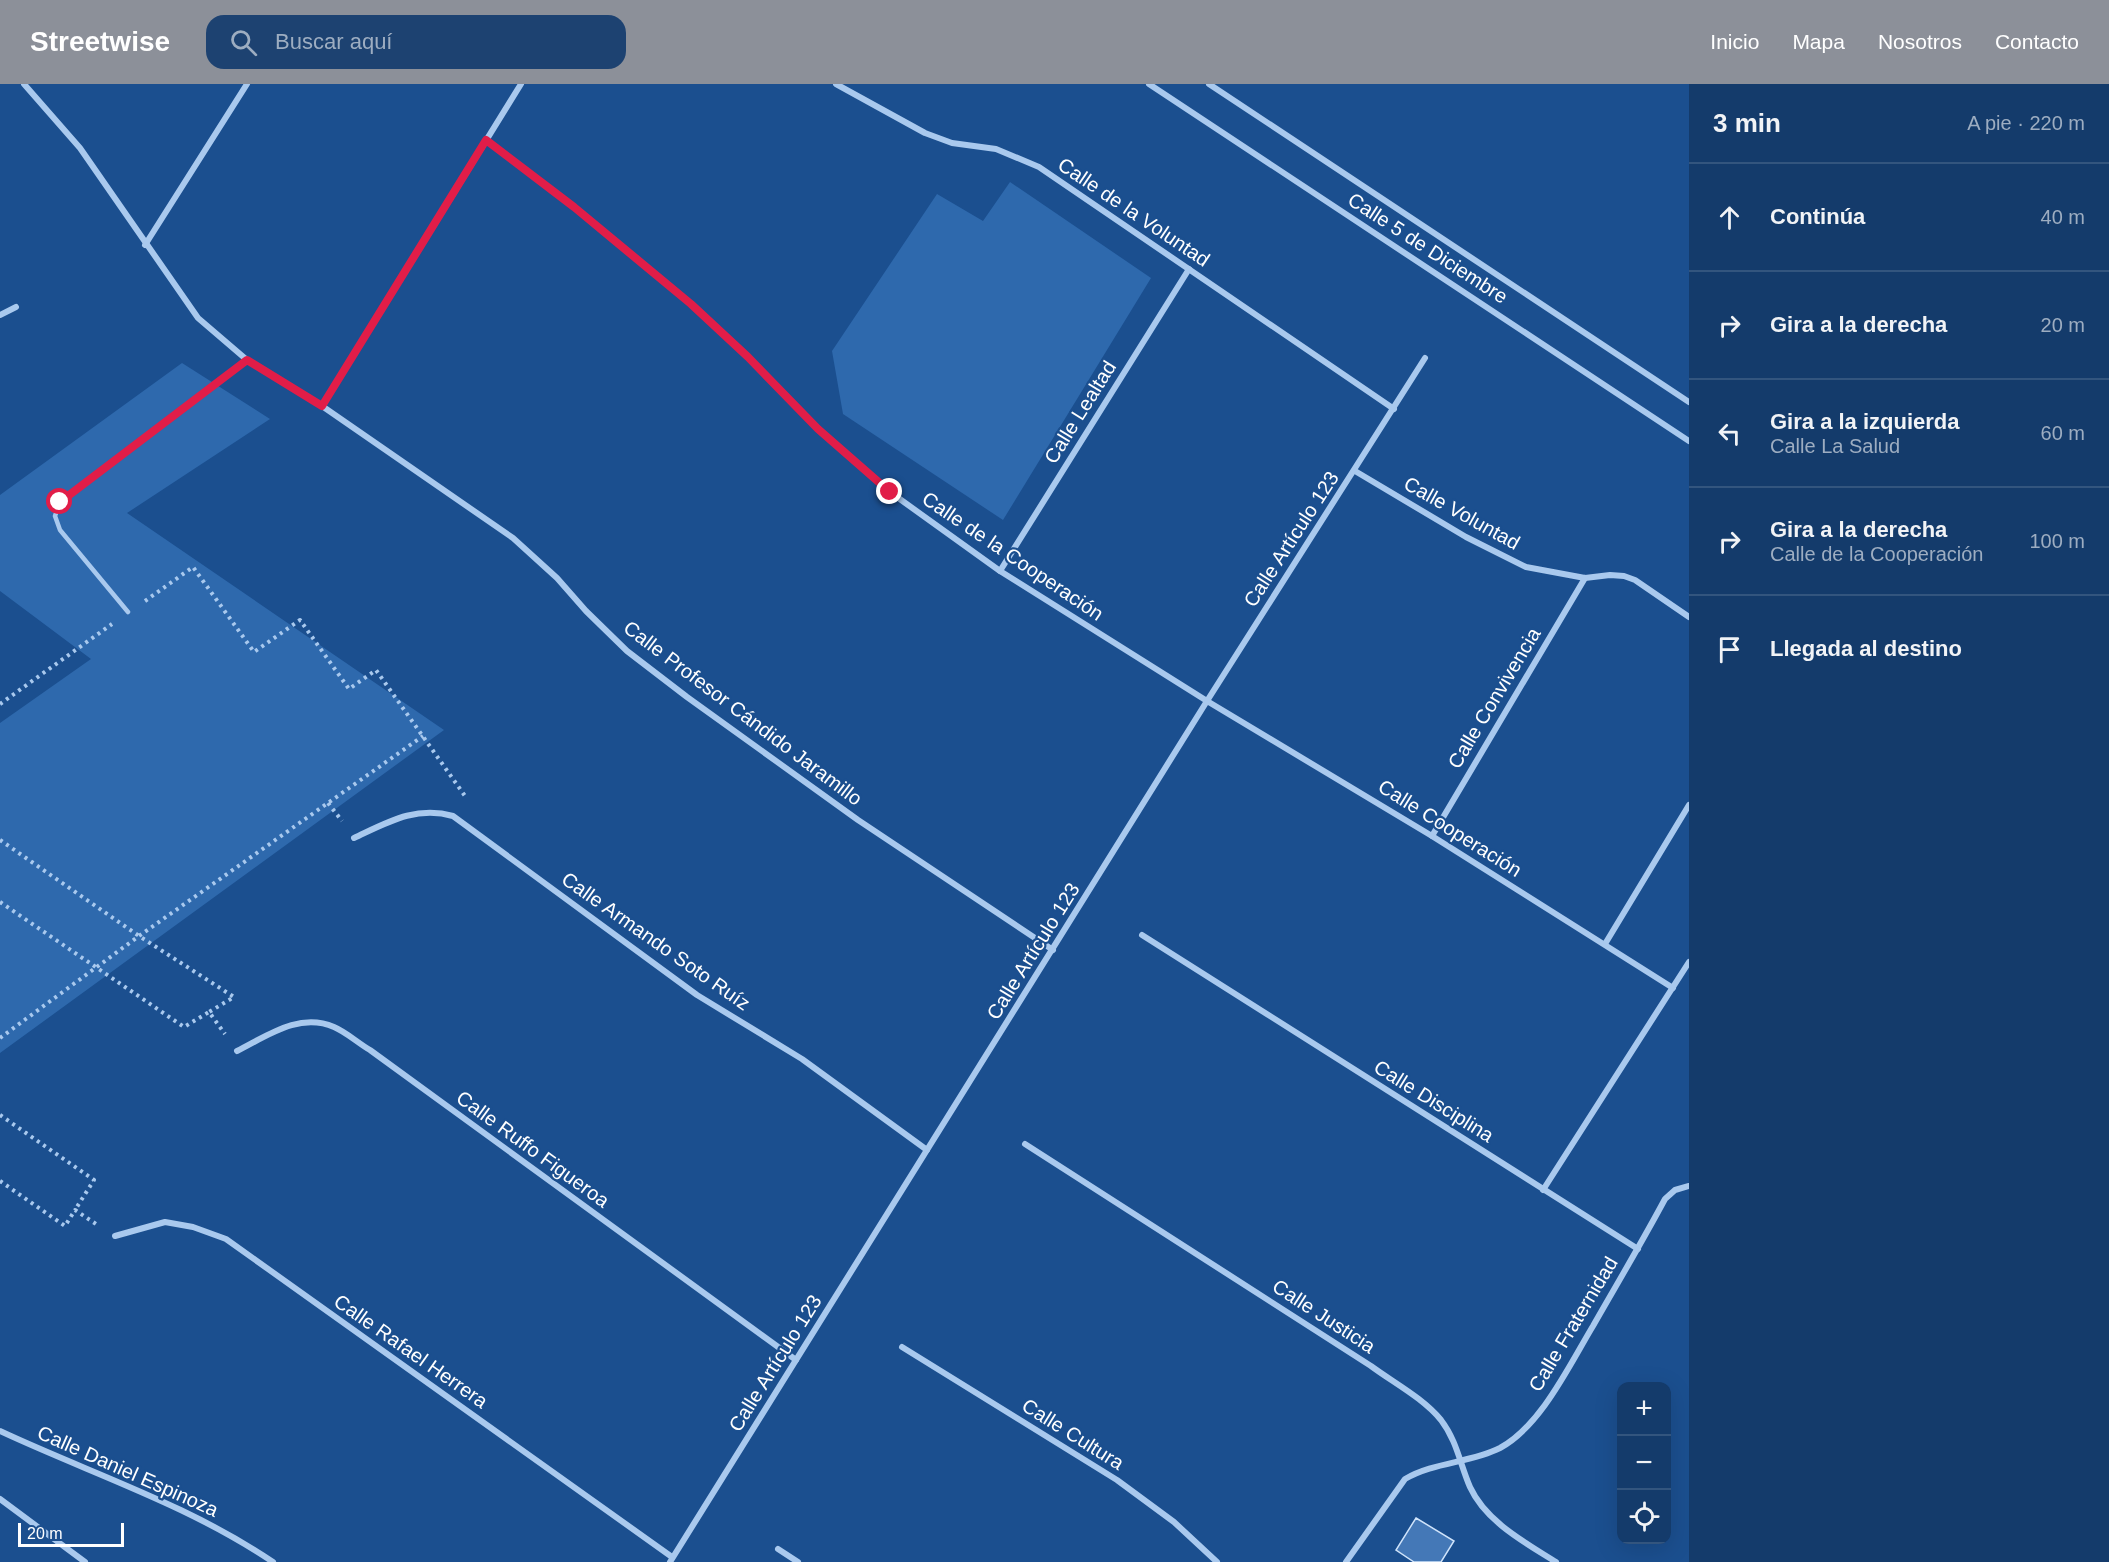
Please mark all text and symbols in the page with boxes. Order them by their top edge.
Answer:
search box [206,15,626,69]
text: Streetwise [30,26,170,57]
icon: search [227,26,260,59]
text: Buscar aquí [275,29,392,54]
text: Inicio [1710,30,1759,53]
text: Mapa [1792,30,1845,53]
text: Nosotros [1878,30,1962,53]
text: Contacto [1995,30,2079,53]
text: 3 min [1713,108,1781,138]
text: A pie · 220 m [1967,112,2085,134]
street label: Calle de la Voluntad [1054,153,1214,271]
street label: Calle 5 de Diciembre [1344,188,1512,308]
icon: ahead [1713,201,1746,234]
text: Continúa [1770,204,1865,229]
text: 40 m [2041,206,2085,228]
icon: right [1713,309,1746,342]
text: Gira a la derecha [1770,312,1947,337]
text: 20 m [2041,314,2085,336]
street label: Calle Lealtad [1040,357,1120,467]
text: Gira a la izquierda [1770,409,1960,434]
icon: left [1713,417,1746,450]
text: 60 m [2041,422,2085,444]
text: Calle La Salud [1770,435,1900,457]
street label: Calle Artículo 123 [1239,467,1343,611]
street label: Calle Voluntad [1400,472,1524,554]
route end [876,478,902,504]
street label: Calle de la Cooperación [918,487,1108,625]
route start [46,488,72,514]
text: Gira a la derecha [1770,517,1947,542]
icon: right [1713,525,1746,558]
text: 100 m [2029,530,2085,552]
text: Calle de la Cooperación [1770,543,1983,565]
street label: Calle Profesor Cándido Jaramillo [620,616,866,810]
street label: Calle Convivencia [1443,623,1545,772]
icon: arrive [1713,633,1746,666]
text: Llegada al destino [1770,636,1962,661]
street label: Calle Cooperación [1374,775,1526,881]
street label: Calle Armando Soto Ruíz [558,868,754,1014]
street label: Calle Artículo 123 [982,879,1084,1023]
street label: Calle Disciplina [1370,1055,1499,1147]
street label: Calle Ruffo Figueroa [452,1086,614,1212]
street label: Calle Fraternidad [1524,1253,1622,1395]
street label: Calle Justicia [1269,1275,1380,1358]
street label: Calle Rafael Herrera [330,1290,493,1413]
street label: Calle Artículo 123 [724,1291,826,1435]
map controls [1617,1382,1671,1544]
button: + [1617,1382,1671,1436]
street label: Calle Cultura [1018,1394,1129,1474]
street label: Calle Daniel Espinoza [34,1421,223,1521]
button: − [1617,1436,1671,1490]
button: locate [1617,1490,1671,1544]
scale bar [18,1520,124,1548]
text: 20 m [27,1525,63,1542]

